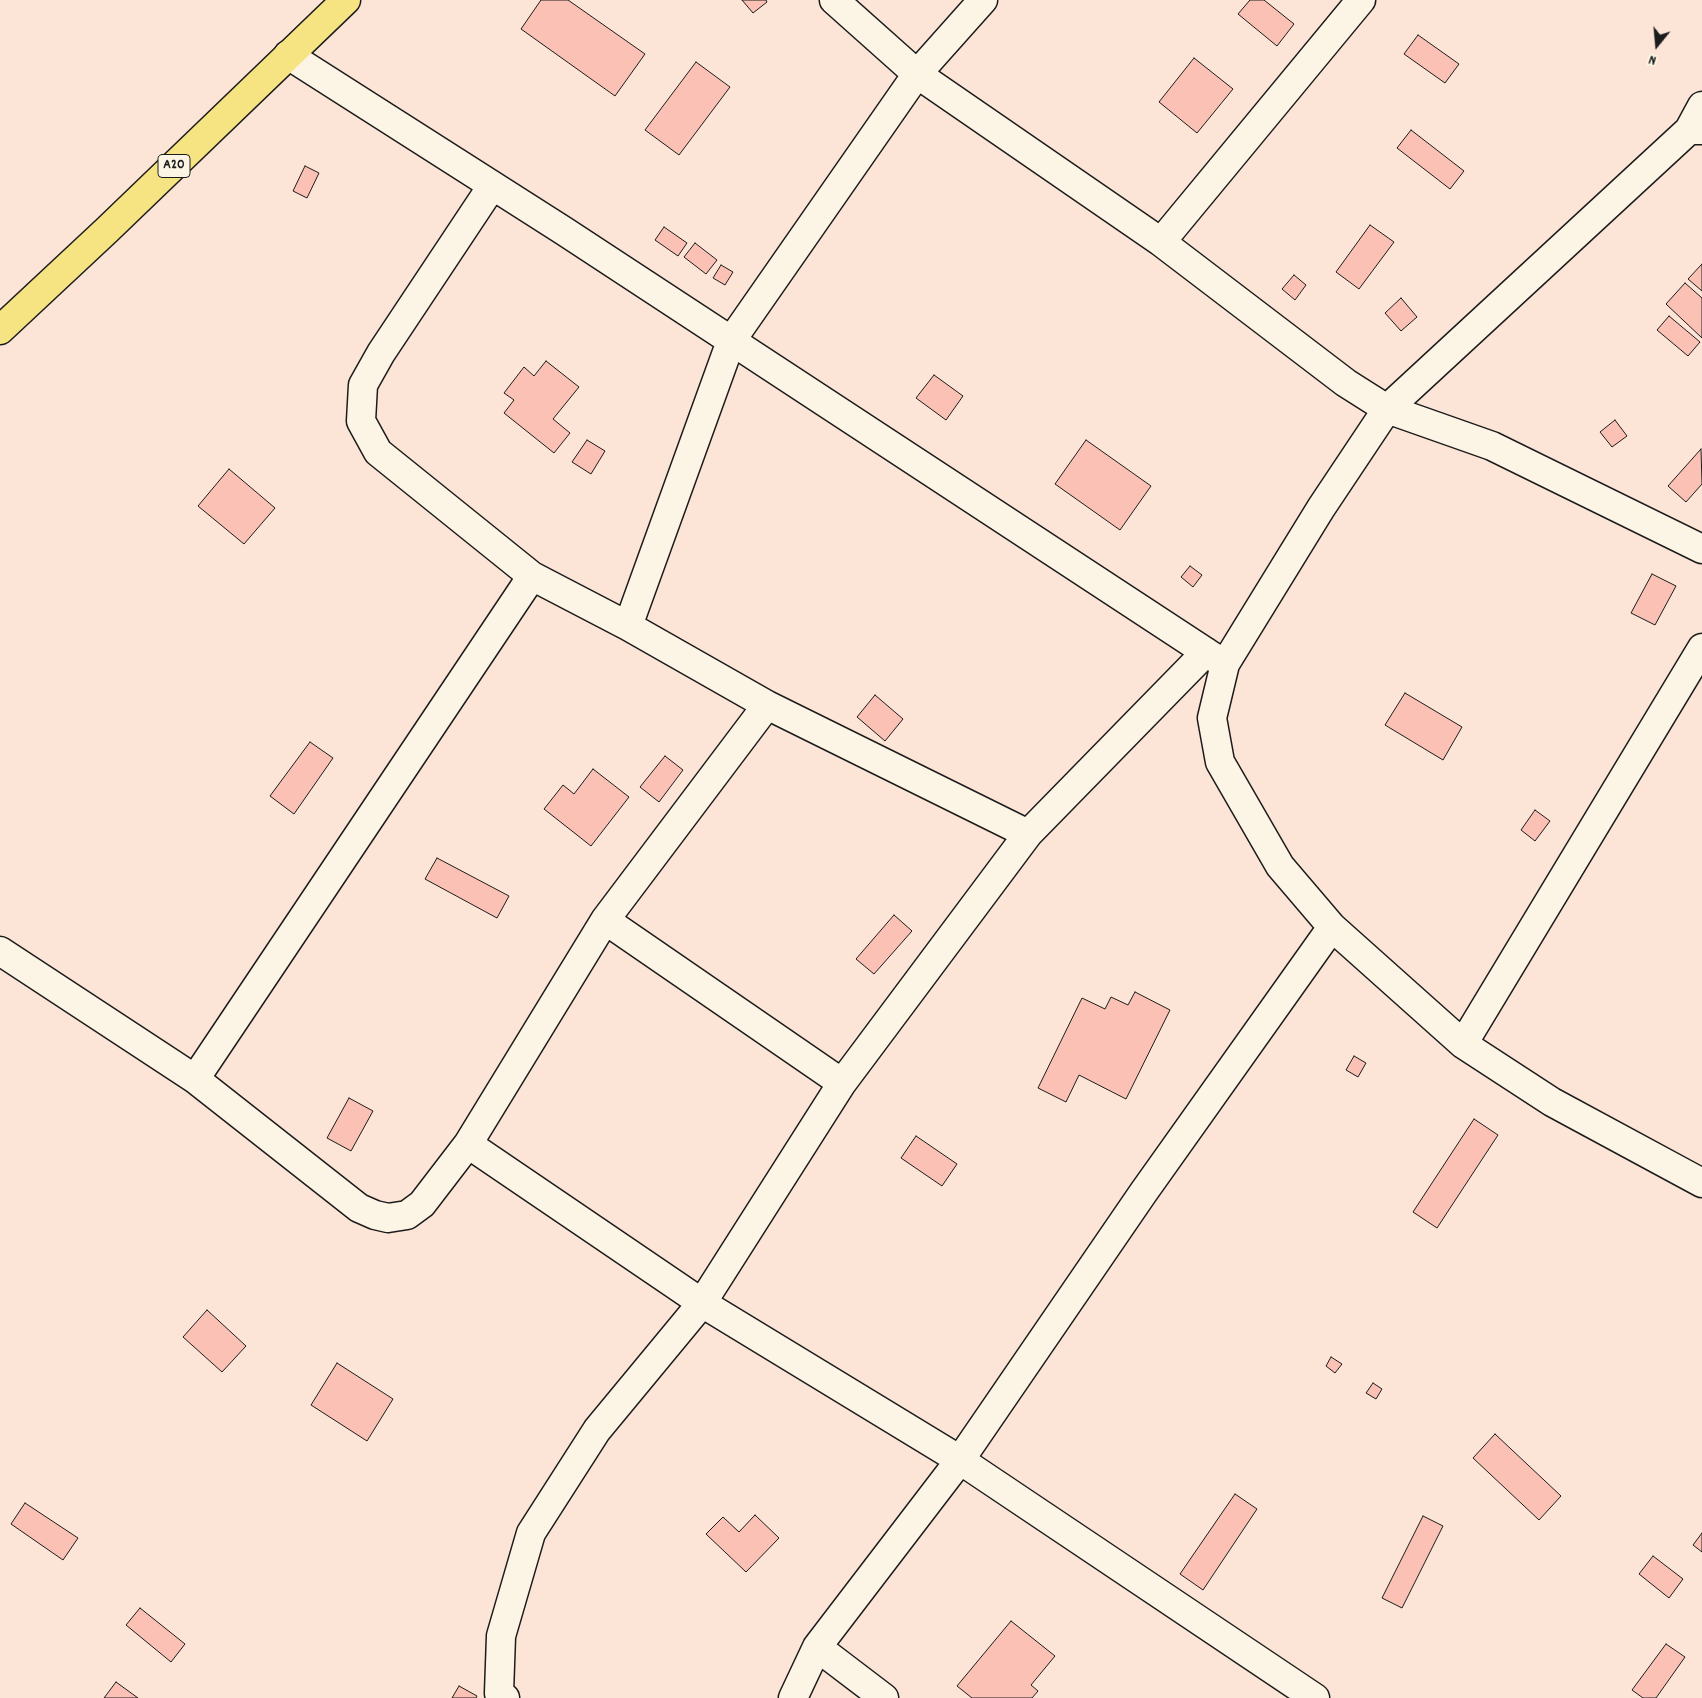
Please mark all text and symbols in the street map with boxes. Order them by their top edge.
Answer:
north arrow [1632,20,1682,70]
text: N [1646,49,1659,70]
road number: A20 [158,154,190,178]

